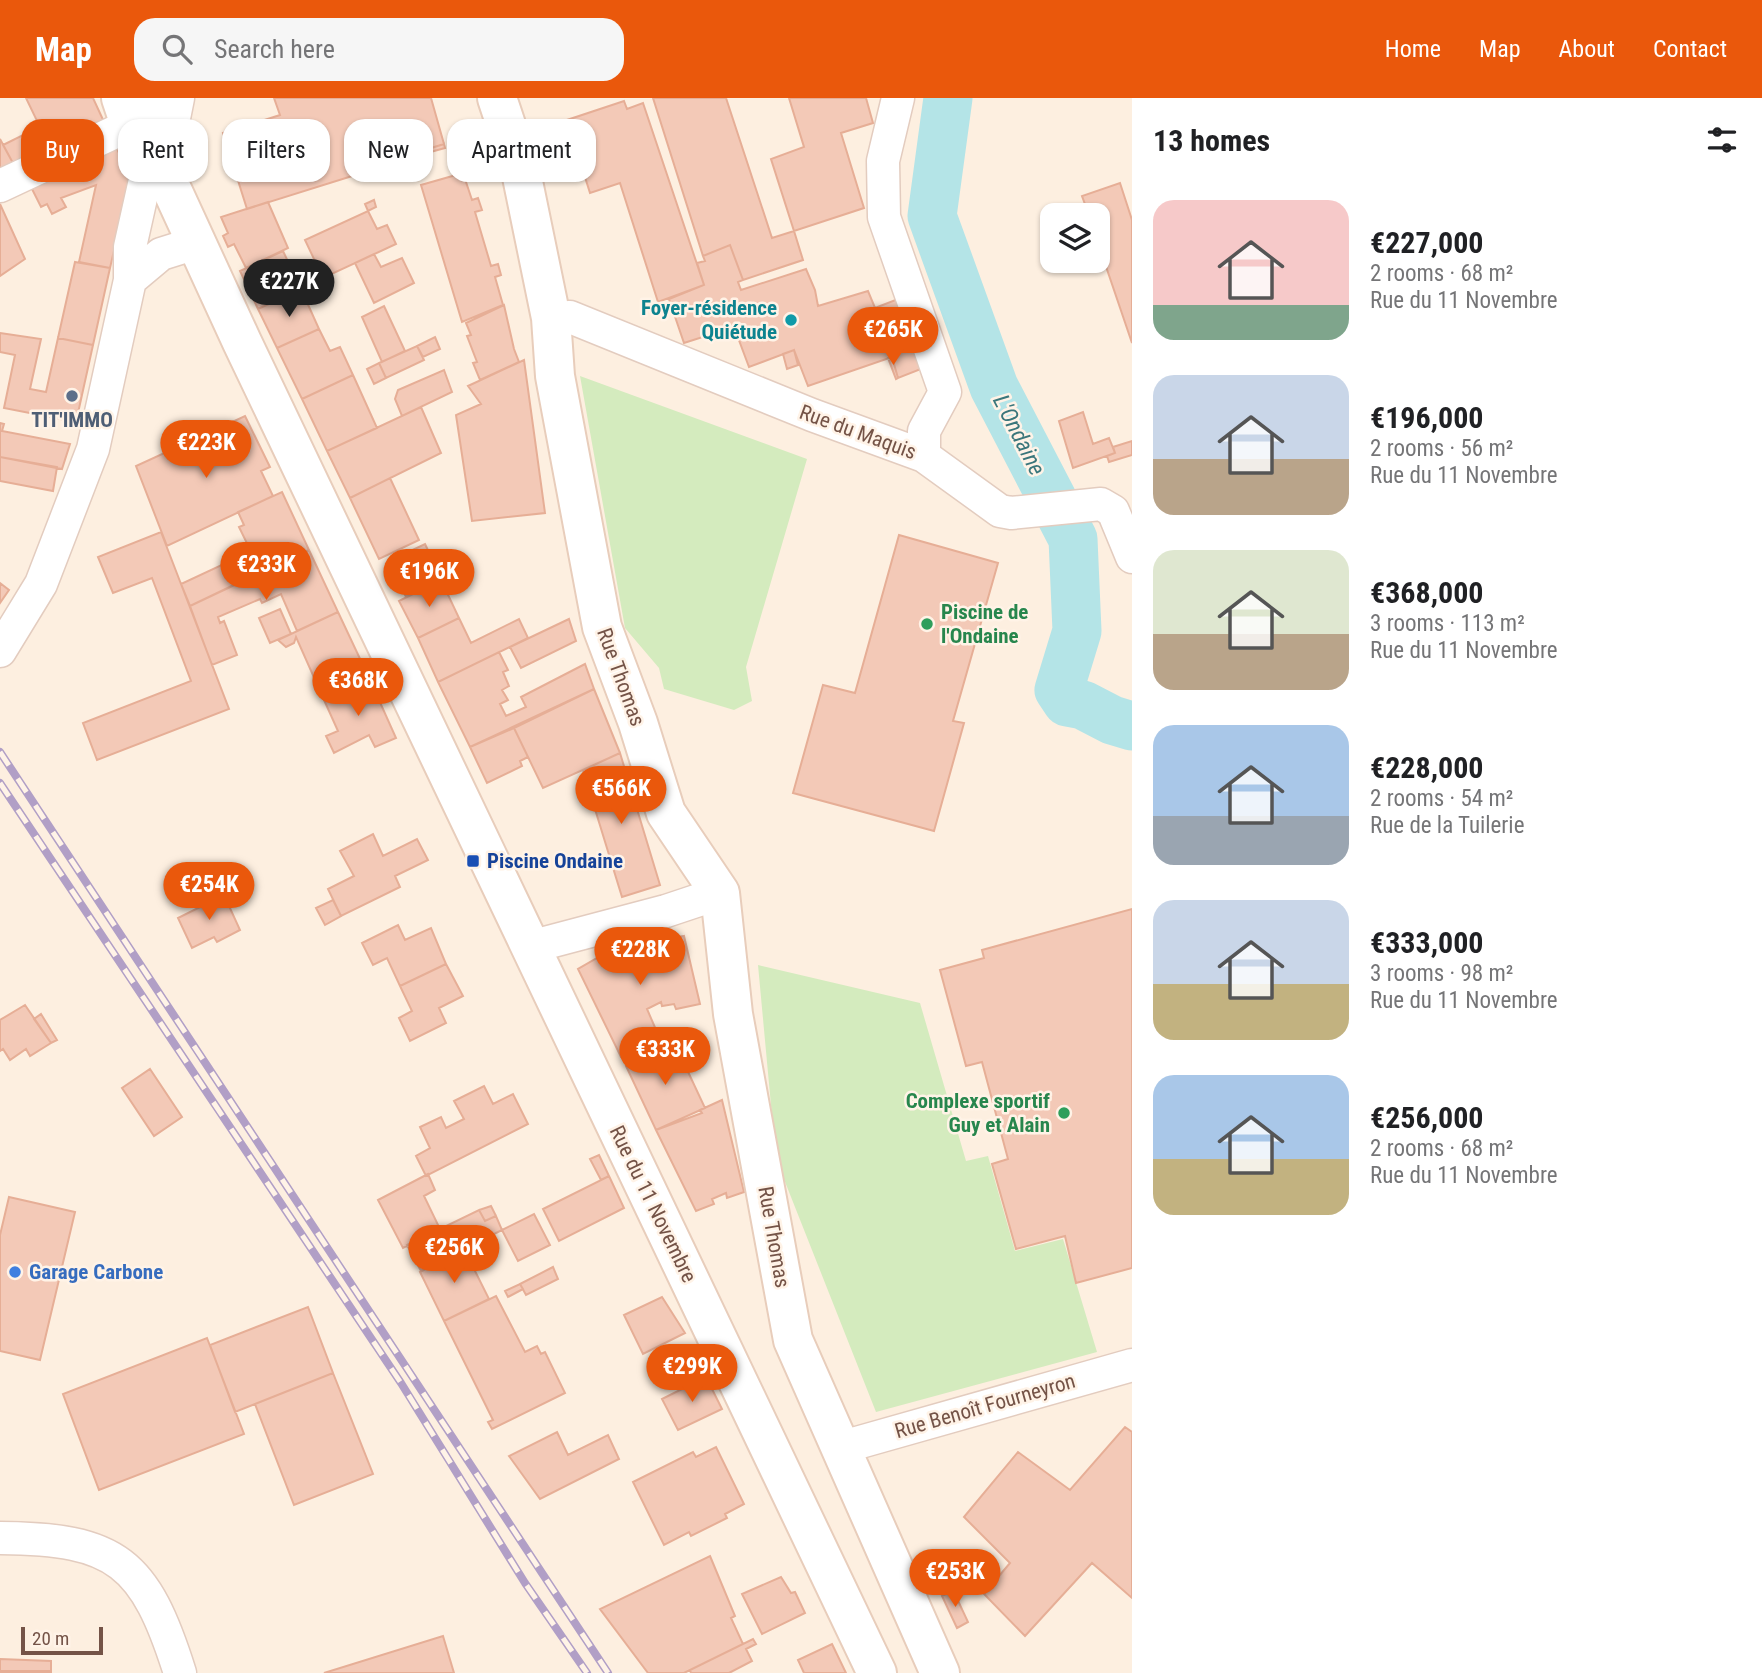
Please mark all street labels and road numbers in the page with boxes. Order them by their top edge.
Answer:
street label: Rue du Maquis [796,400,920,464]
street label: Rue Thomas [592,625,650,729]
street label: Rue du 11 Novembre [605,1122,701,1286]
street label: Rue Thomas [753,1184,795,1290]
street label: Rue Benoît Fourneyron [892,1369,1078,1443]

